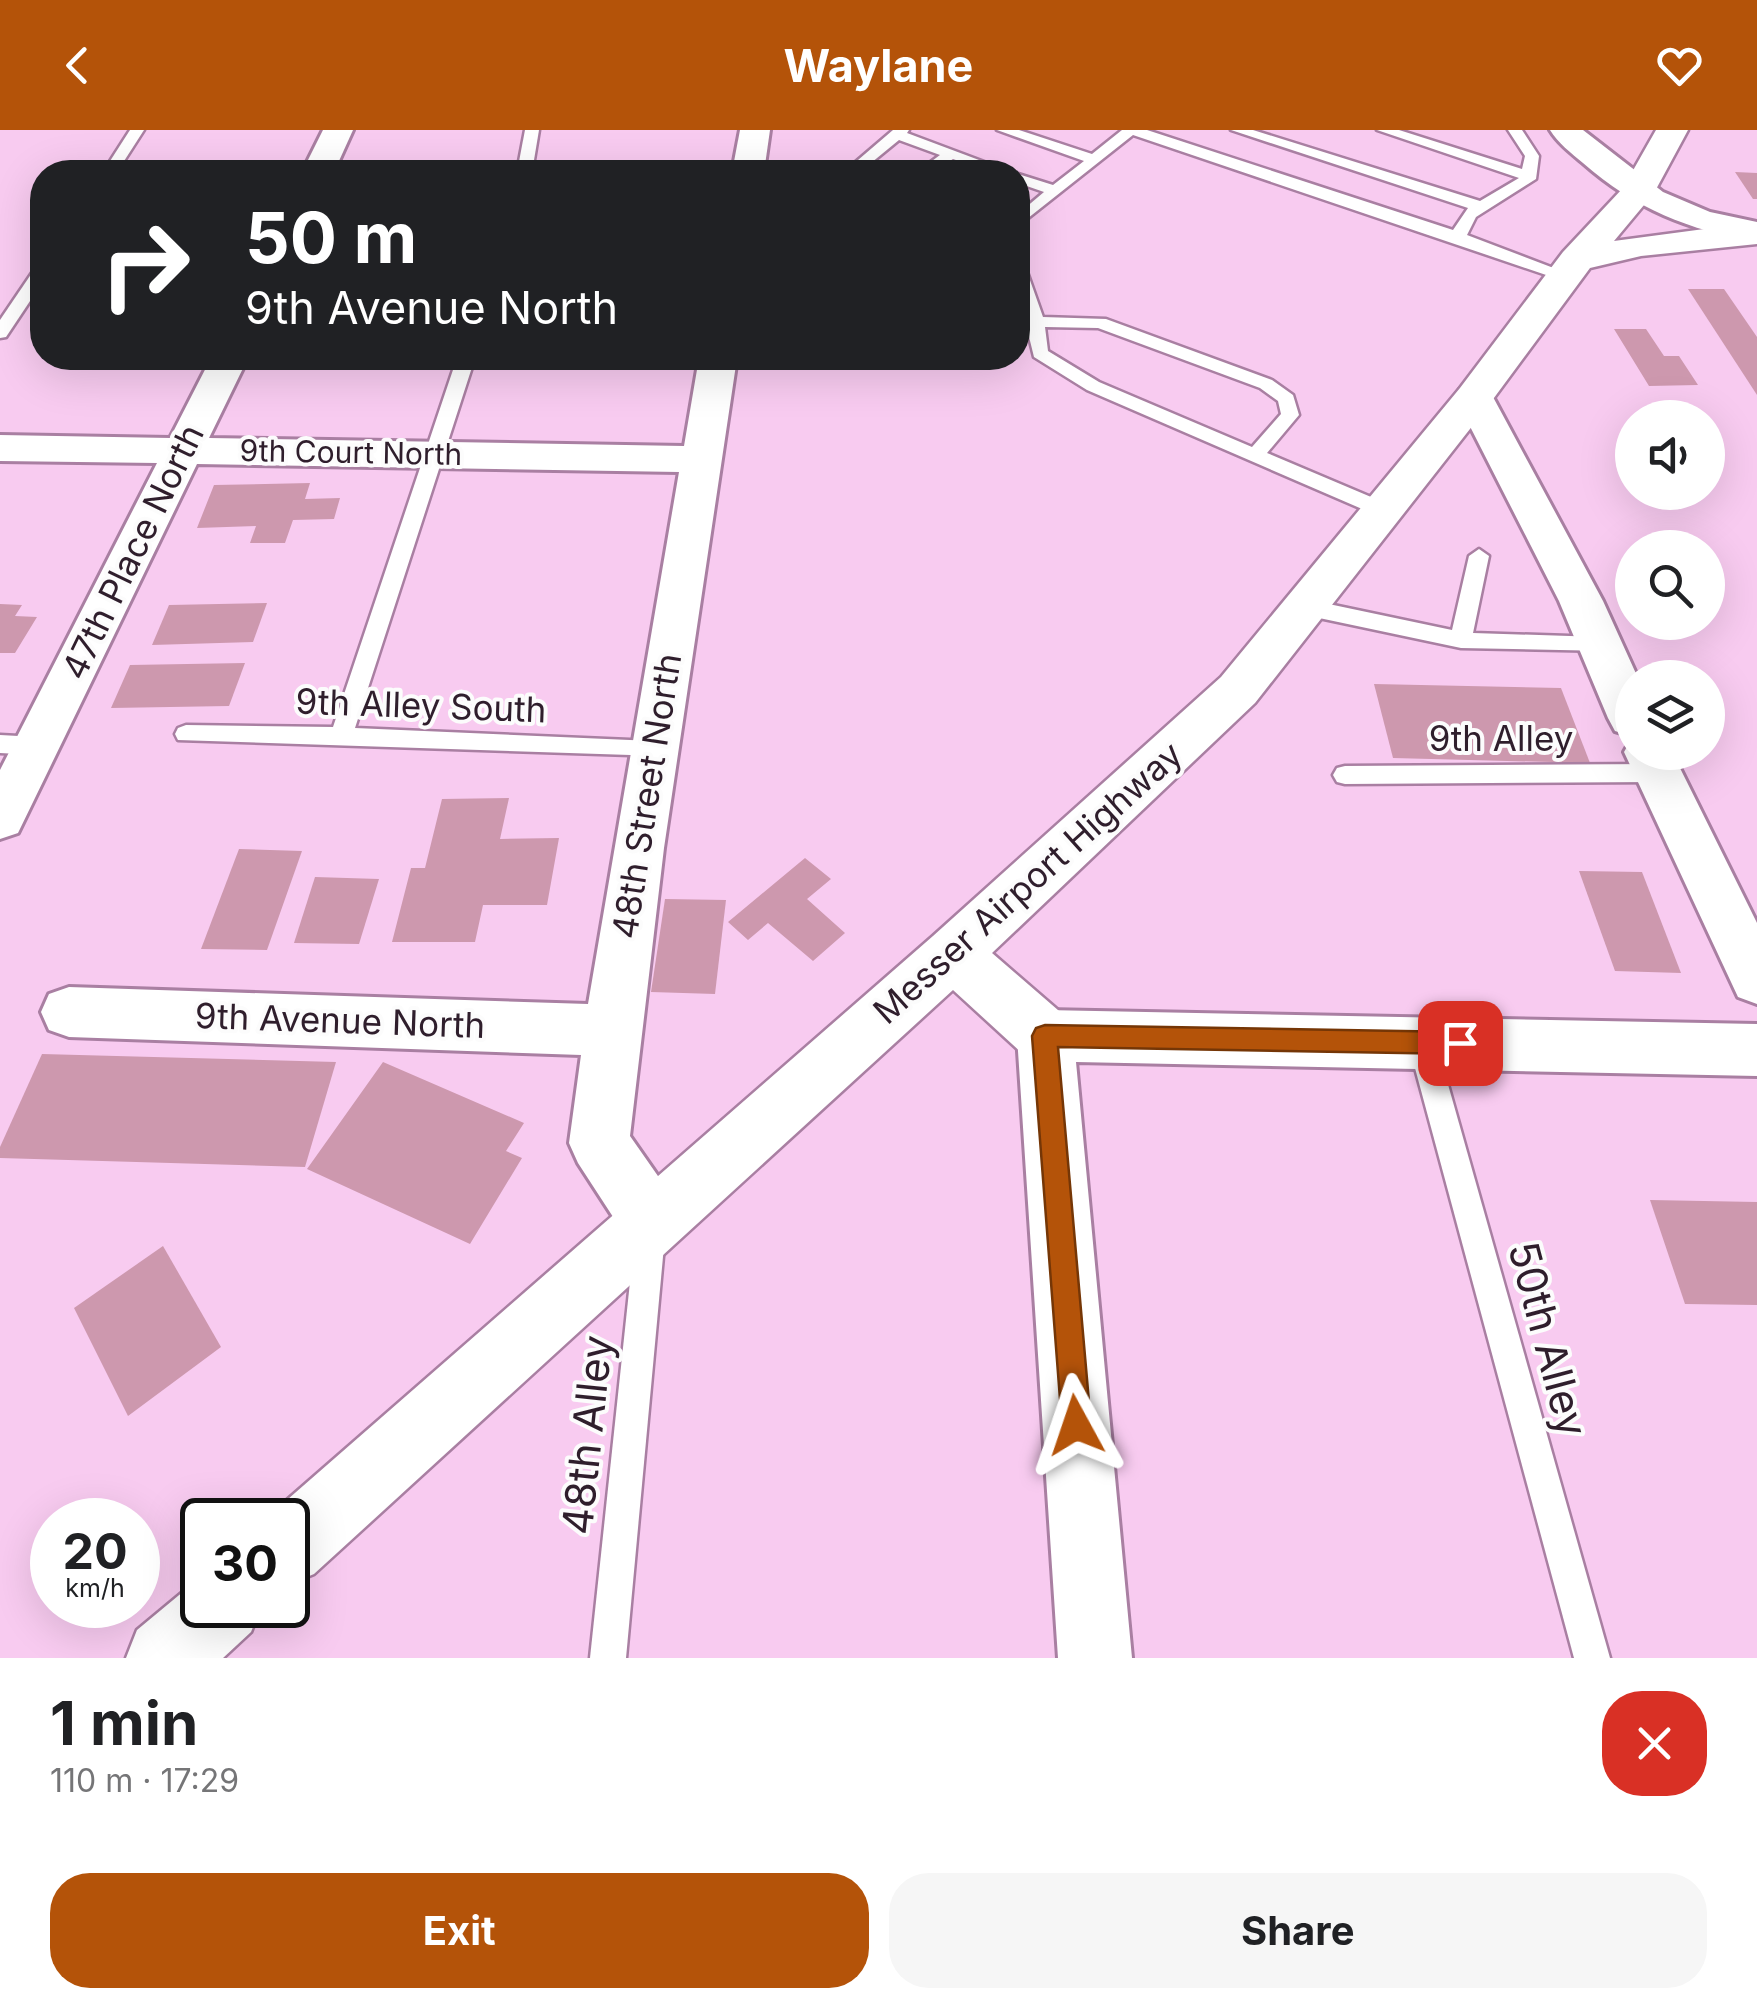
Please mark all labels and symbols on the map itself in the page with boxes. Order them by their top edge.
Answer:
street label: 47th Place North [52,417,212,686]
street label: 9th Court North [239,432,463,472]
street label: 48th Street North [603,650,689,941]
street label: 9th Alley South [295,680,547,730]
street label: 9th Alley [1429,717,1573,759]
street label: Messer Airport Highway [864,733,1190,1032]
street label: 9th Avenue North [194,994,486,1046]
pin [1418,1001,1503,1086]
street label: 50th Alley [1498,1236,1599,1442]
street label: 48th Alley [551,1333,622,1537]
position arrow [1024,1373,1128,1477]
speed limit sign: 30 [180,1498,310,1628]

